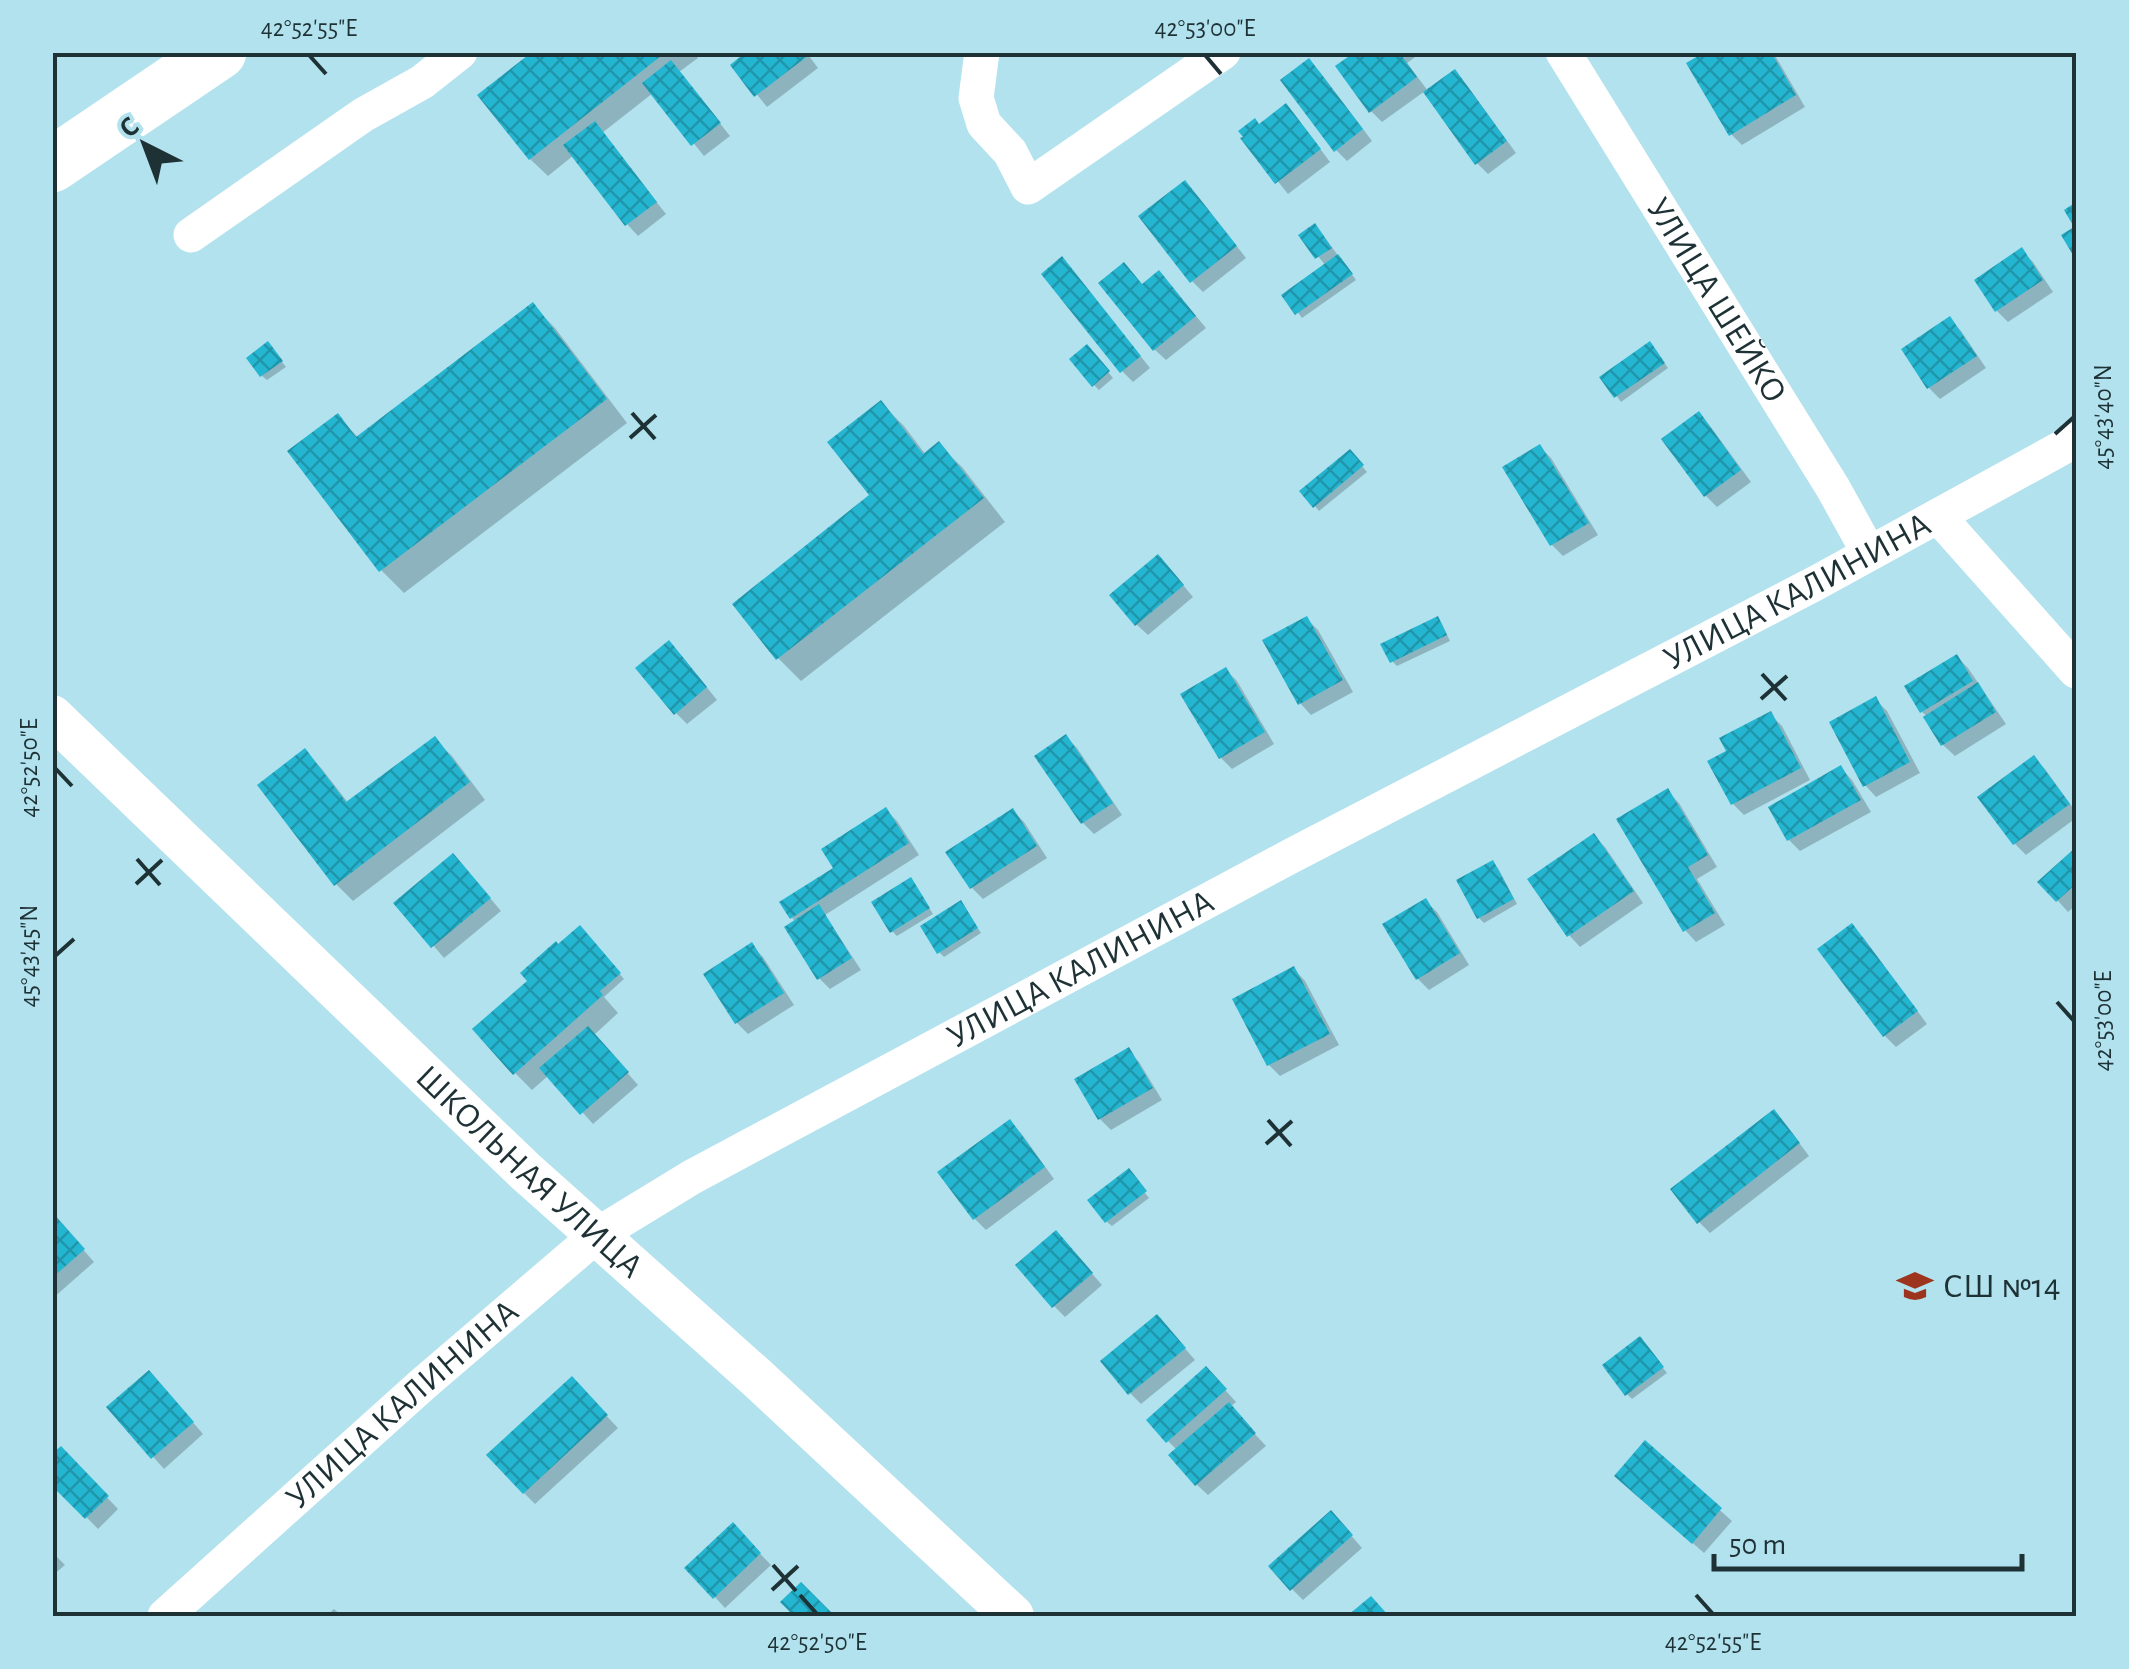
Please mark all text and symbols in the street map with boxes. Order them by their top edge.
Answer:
text: 42°52'55"E [261,16,357,41]
text: 42°53'00"E [1154,16,1256,41]
north arrow [95,95,195,195]
text: С [114,112,145,143]
street label: УЛИЦА ШЕЙКО [1640,192,1793,409]
text: 45°43'40"N [2091,364,2116,470]
street label: УЛИЦА КАЛИНИНА [1658,506,1936,676]
text: 42°52'50"E [17,718,42,818]
street label: УЛИЦА КАЛИНИНА [941,883,1219,1054]
text: 45°43'45"N [17,905,42,1007]
text: 42°53'00"E [2091,970,2116,1072]
street label: ШКОЛЬНАЯ УЛИЦА [409,1059,649,1285]
school or university icon: СШ №14 [1896,1267,1934,1305]
place label: СШ №14 [1943,1269,2061,1304]
street label: УЛИЦА КАЛИНИНА [280,1293,525,1516]
scale bar [1714,1509,2022,1571]
text: 50 m [1729,1530,1786,1560]
text: 42°52'50"E [767,1630,867,1655]
text: 42°52'55"E [1665,1630,1761,1655]

